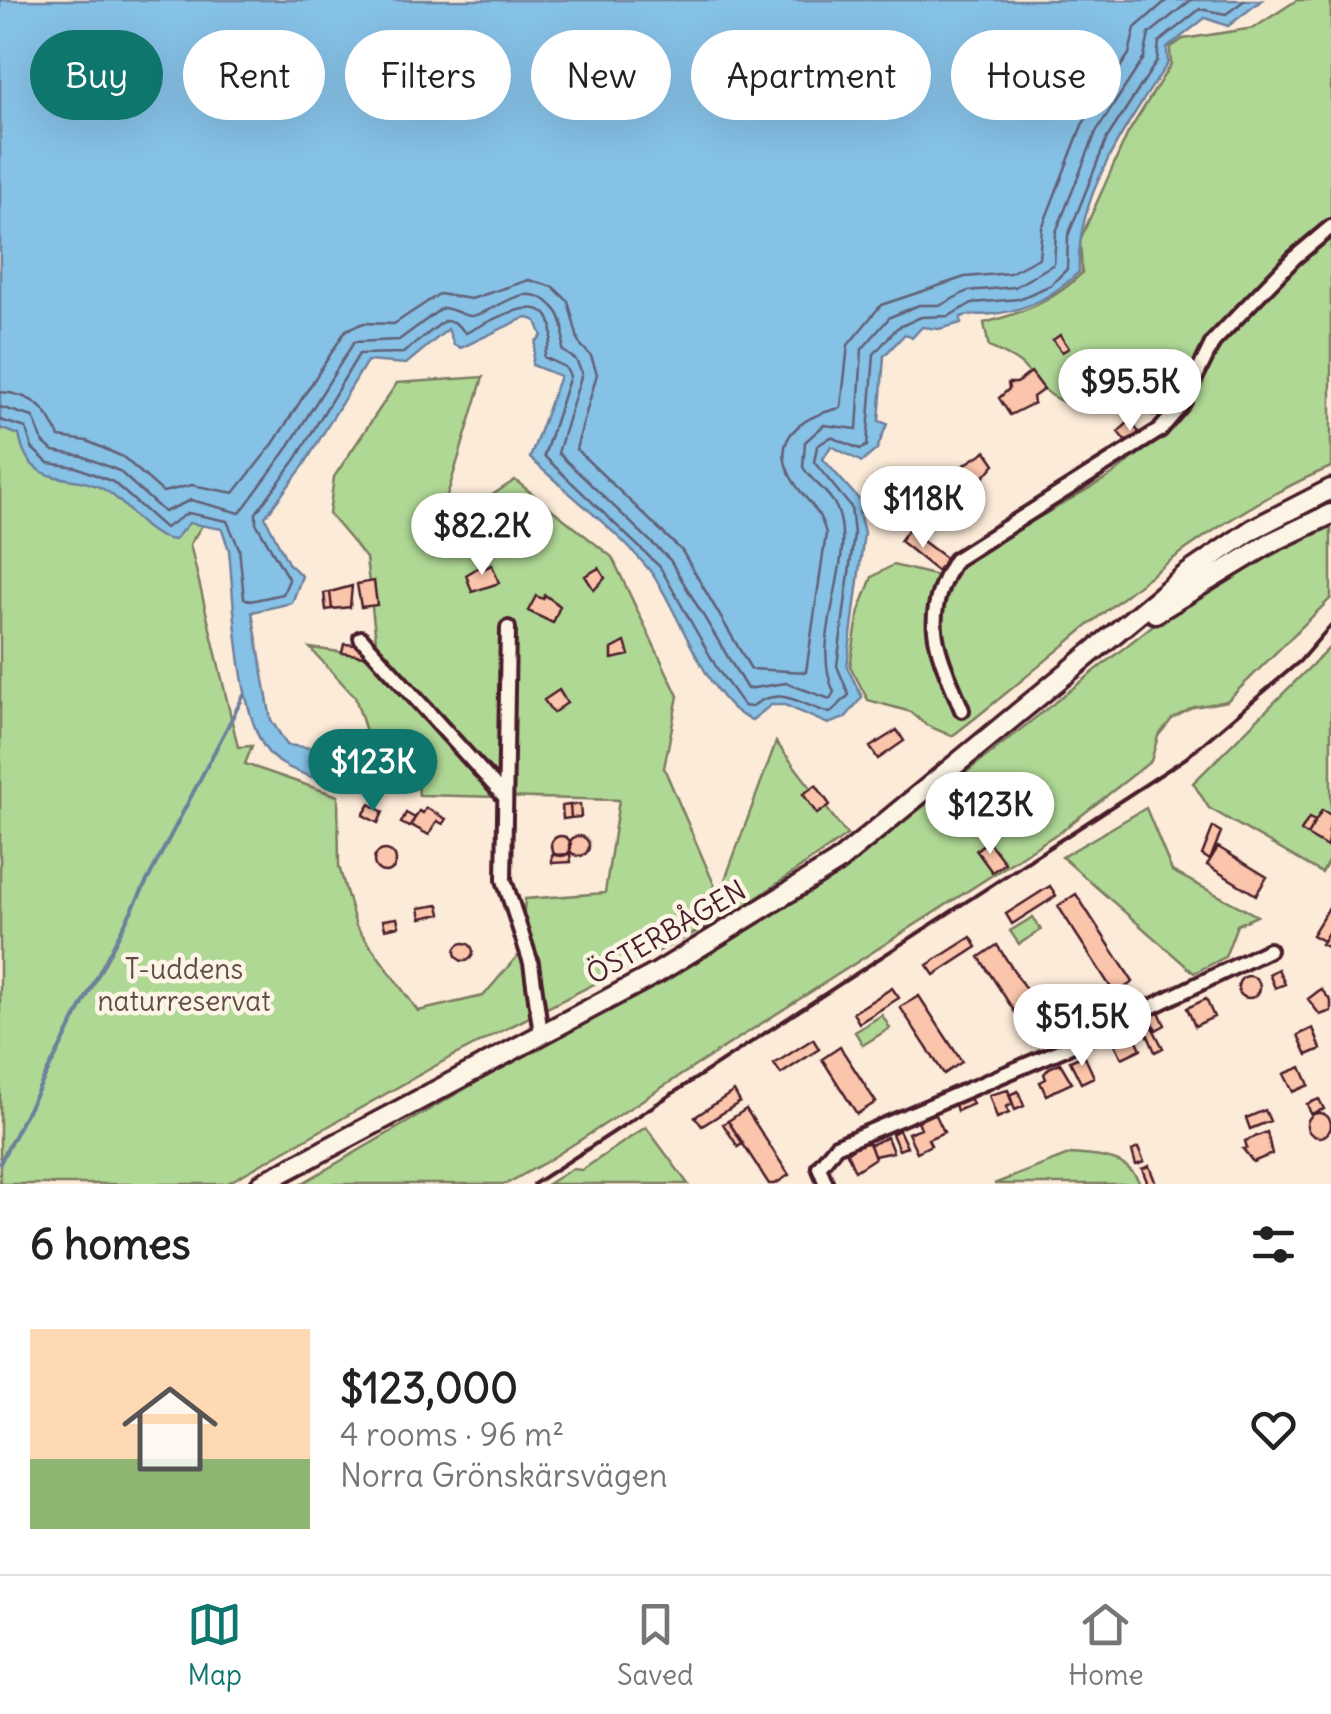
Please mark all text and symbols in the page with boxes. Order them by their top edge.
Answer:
chip: Buy [30,30,163,120]
chip: Rent [183,30,325,120]
chip: Filters [345,30,511,120]
chip: New [531,30,671,120]
chip: Apartment [691,30,931,120]
chip: House [951,30,1121,120]
pin: $95.5K [1049,349,1211,434]
text: $95.5K [1080,361,1180,402]
pin: $118K [853,466,993,551]
text: $118K [883,478,963,519]
pin: $82.2K [401,493,563,578]
text: $82.2K [433,505,531,546]
pin: $123K [303,729,443,814]
text: $123K [330,741,416,782]
pin: $123K [920,772,1060,857]
text: $123K [947,784,1033,825]
street label: ÖSTERBÅGEN [579,870,752,992]
park label: T-uddens naturreservat [97,951,271,1019]
pin: $51.5K [1001,984,1163,1069]
text: $51.5K [1035,996,1129,1037]
icon: filters [1246,1217,1301,1272]
text: 6 homes [30,1218,191,1270]
text: $123,000 [340,1362,518,1414]
icon: home [110,1369,230,1489]
icon: heart [1246,1402,1301,1457]
text: 4 rooms · 96 m² [340,1414,564,1455]
text: Norra Grönskärsvägen [340,1455,668,1496]
tab: Map [187,1597,242,1693]
tab: Saved [617,1597,694,1693]
tab: Home [1068,1597,1144,1693]

